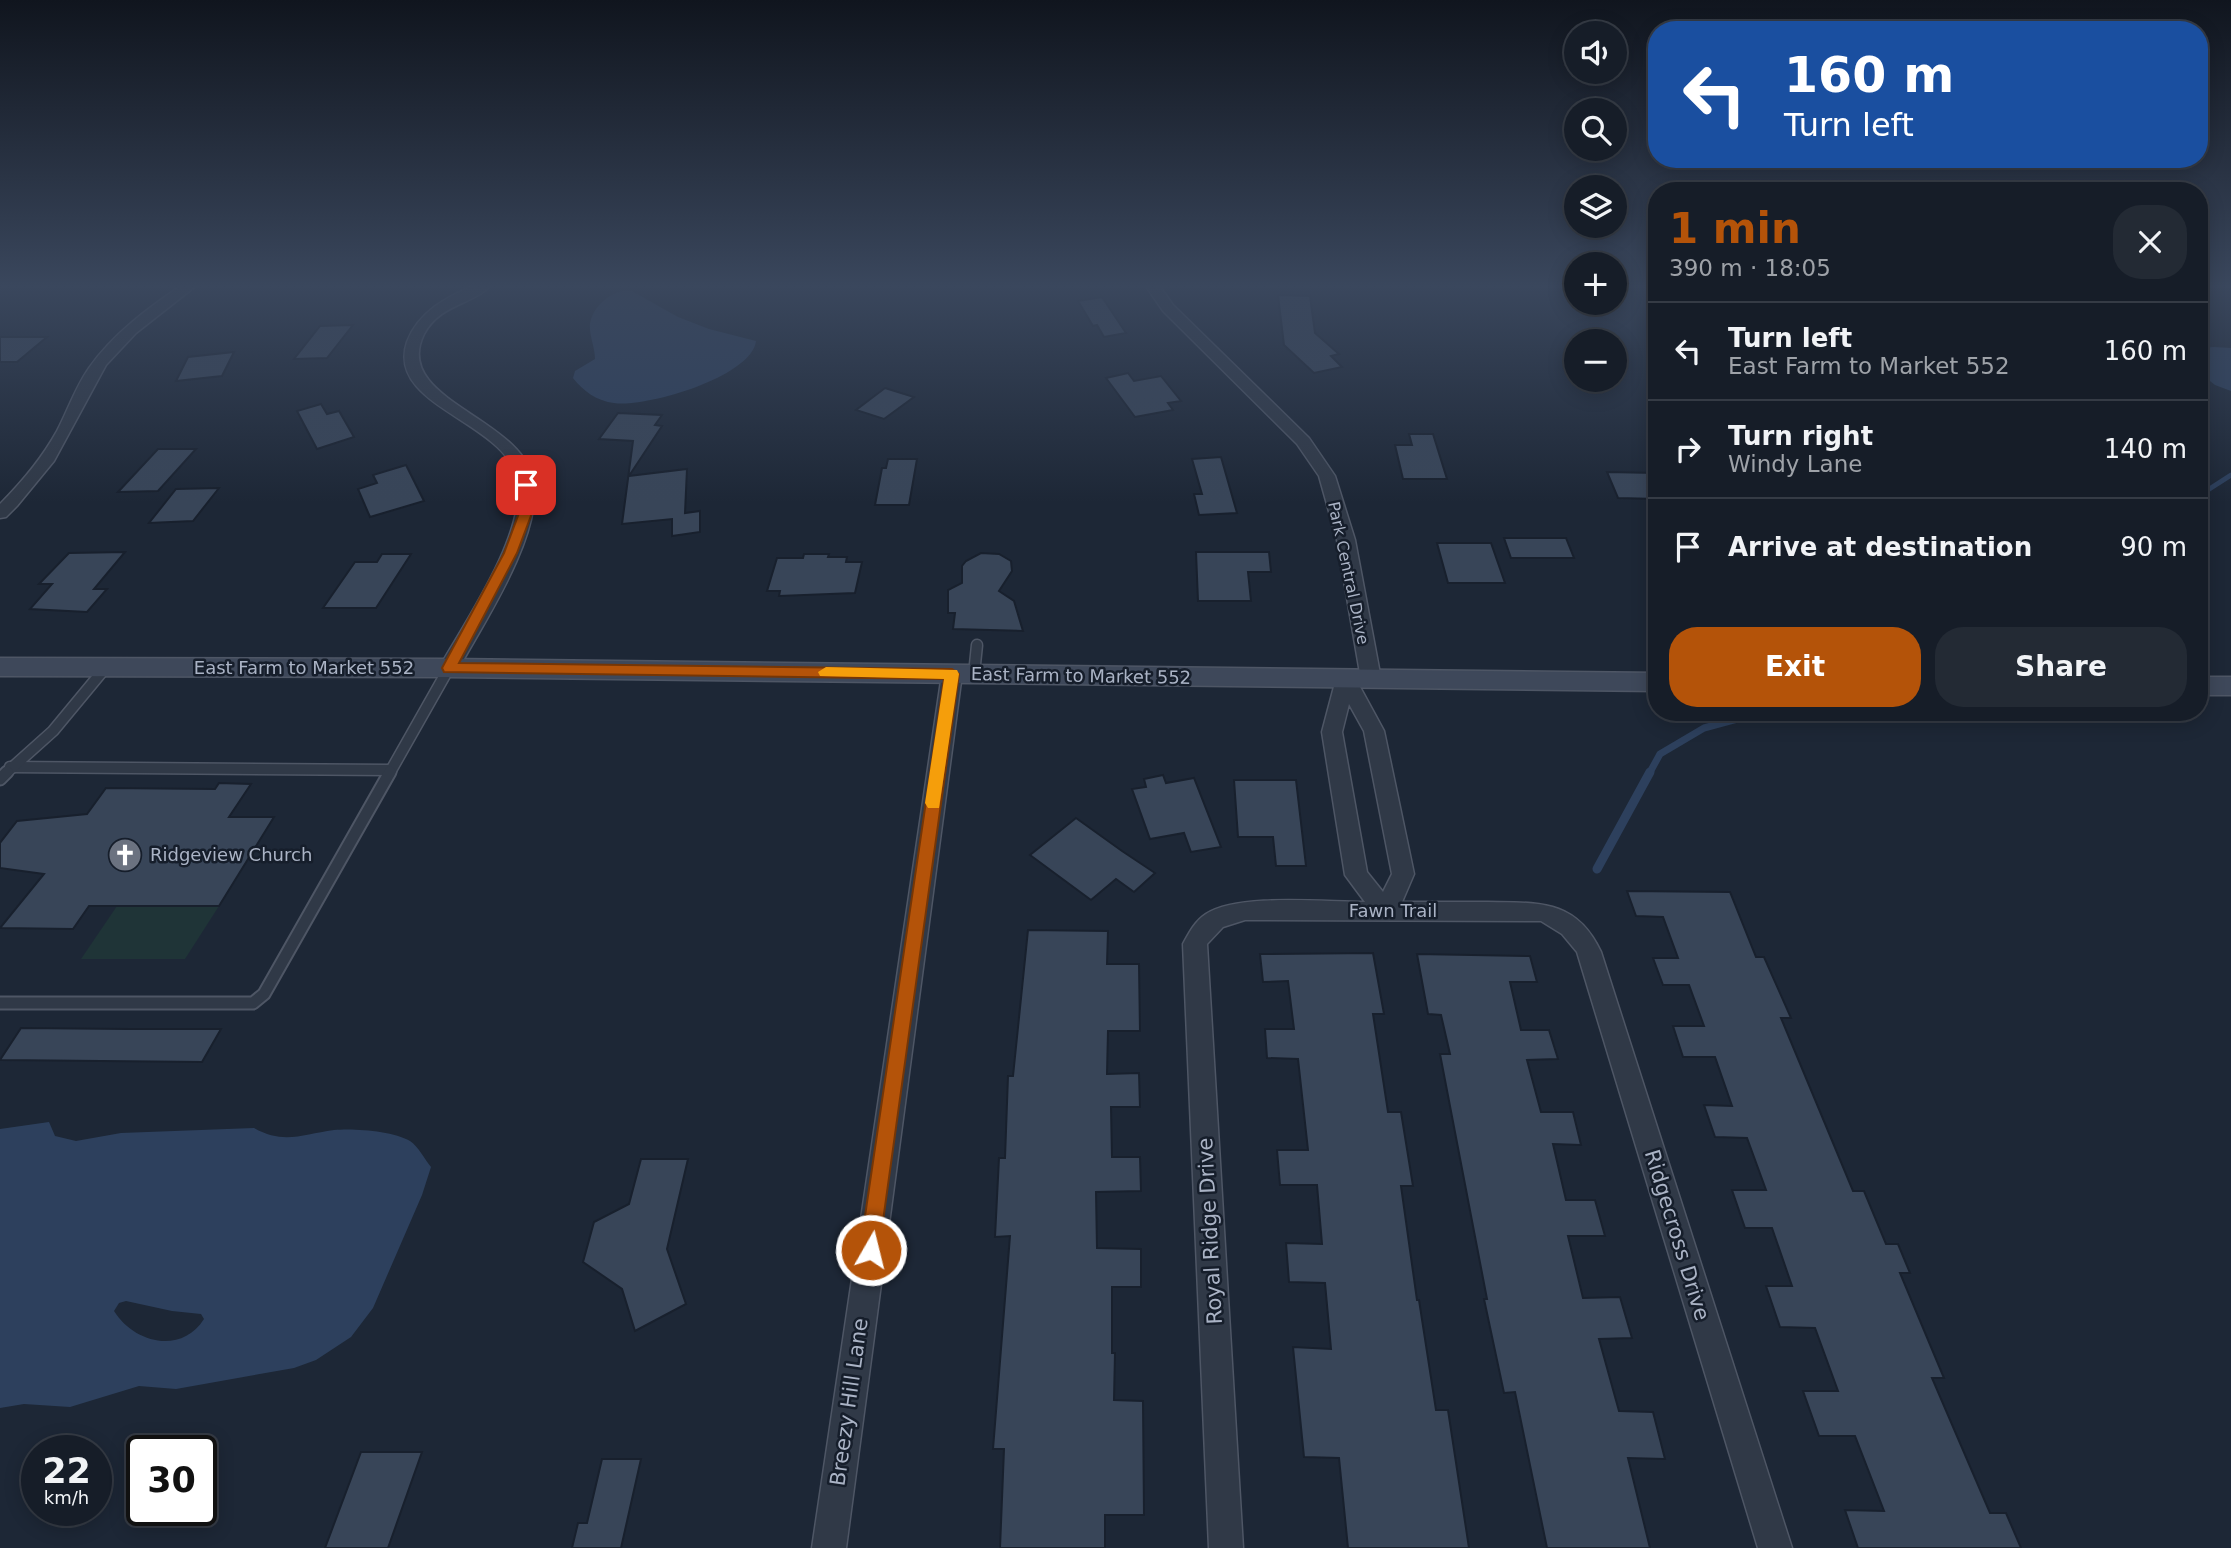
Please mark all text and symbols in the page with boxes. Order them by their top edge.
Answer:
map controls [1564,21,1627,392]
button: sound [1564,21,1627,84]
text: 160 m [1784,47,1954,104]
icon: left [1669,49,1760,140]
button: search [1564,98,1627,161]
text: Turn left [1784,106,1914,144]
button: layers [1564,175,1627,238]
text: 1 min [1669,204,1801,253]
button: close [2113,205,2187,279]
button: + [1564,252,1627,315]
text: 390 m · 18:05 [1669,255,1831,281]
text: Turn left [1728,323,1852,353]
button: − [1564,329,1627,392]
icon: left [1669,332,1707,370]
text: 160 m [2104,336,2187,366]
text: East Farm to Market 552 [1728,353,2010,379]
text: Turn right [1728,421,1873,451]
icon: right [1669,430,1707,468]
text: 140 m [2104,434,2187,464]
text: Windy Lane [1728,451,1862,477]
pin [496,455,556,515]
icon: arrive [507,466,545,504]
street label: Park Central Drive [1324,500,1373,646]
icon: arrive [1669,528,1707,566]
text: Arrive at destination [1728,532,2032,562]
text: 90 m [2120,532,2187,562]
button: Exit [1669,627,1921,707]
button: Share [1935,627,2187,707]
street label: East Farm to Market 552 [194,657,414,678]
street label: East Farm to Market 552 [971,663,1191,688]
church icon: Ridgeview Church [106,836,144,874]
place label: Ridgeview Church [150,844,312,865]
street label: Fawn Trail [1349,900,1437,921]
street label: Royal Ridge Drive [1193,1137,1227,1325]
street label: Ridgecross Drive [1640,1147,1714,1323]
position arrow [834,1213,908,1287]
street label: Breezy Hill Lane [825,1316,873,1488]
speed limit sign: 30 [126,1435,217,1526]
text: 22 [42,1451,91,1491]
text: km/h [44,1487,89,1508]

